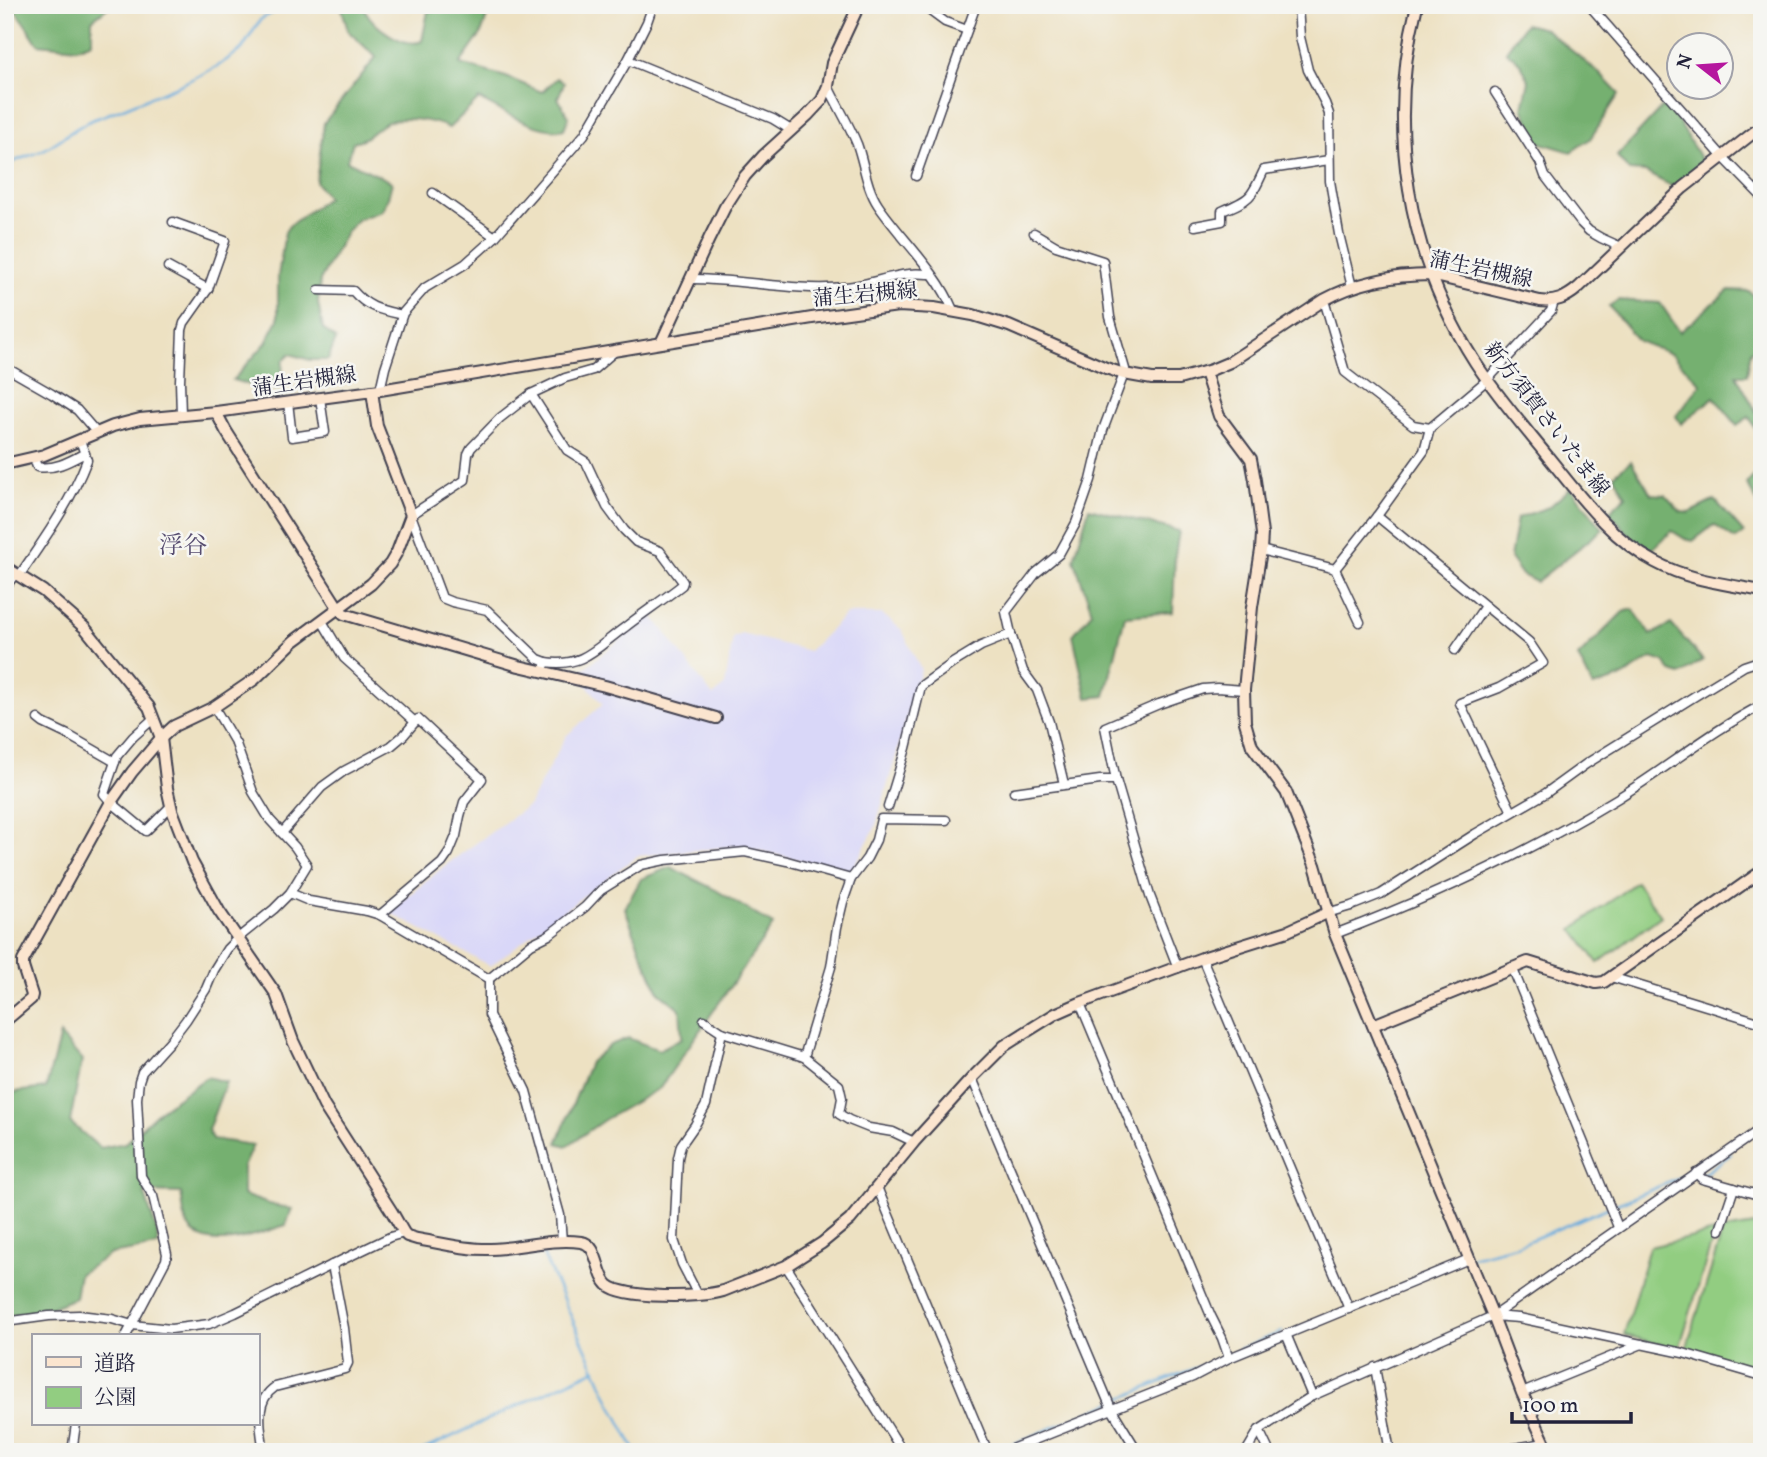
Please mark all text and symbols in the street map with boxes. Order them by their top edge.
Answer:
north arrow [1666,32,1736,102]
text: N [1671,51,1700,72]
street label: 蒲生岩槻線 [1426,245,1535,296]
street label: 蒲生岩槻線 [812,276,919,315]
street label: 新方須賀さいたま線 [1476,337,1615,503]
street label: 蒲生岩槻線 [250,361,358,404]
district label: 浮谷 [159,530,207,564]
legend [32,1334,259,1426]
text: 道路 [94,1350,136,1379]
scale bar [1512,1380,1630,1424]
text: 公園 [94,1384,136,1413]
text: 100 m [1522,1392,1579,1421]

